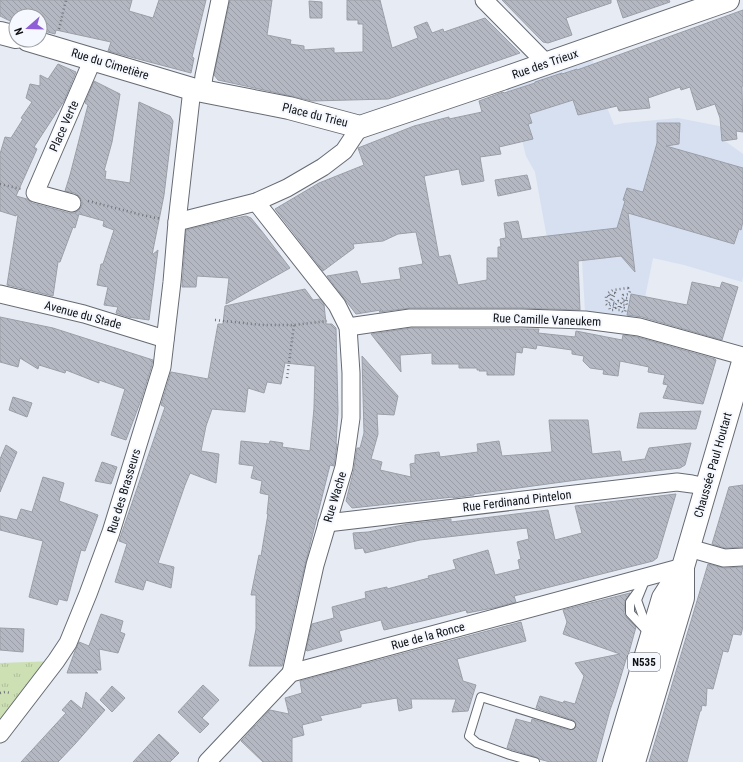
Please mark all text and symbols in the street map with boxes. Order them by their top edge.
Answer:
north arrow [8,8,48,48]
text: N [12,26,26,37]
street label: Rue du Cimetière [70,46,151,83]
street label: Rue des Trieux [510,46,580,82]
street label: Place Verte [47,98,82,154]
street label: Place du Trieu [281,100,349,130]
street label: Avenue du Stade [43,298,123,332]
street label: Rue Camille Vaneukem [493,311,601,329]
street label: Chaussée Paul Houtart [691,410,735,519]
street label: Rue des Brasseurs [105,447,143,535]
street label: Rue Wache [321,470,349,524]
street label: Rue Ferdinand Pintelon [462,487,572,515]
street label: Rue de la Ronce [390,619,467,653]
road number: N535 [628,653,660,671]

